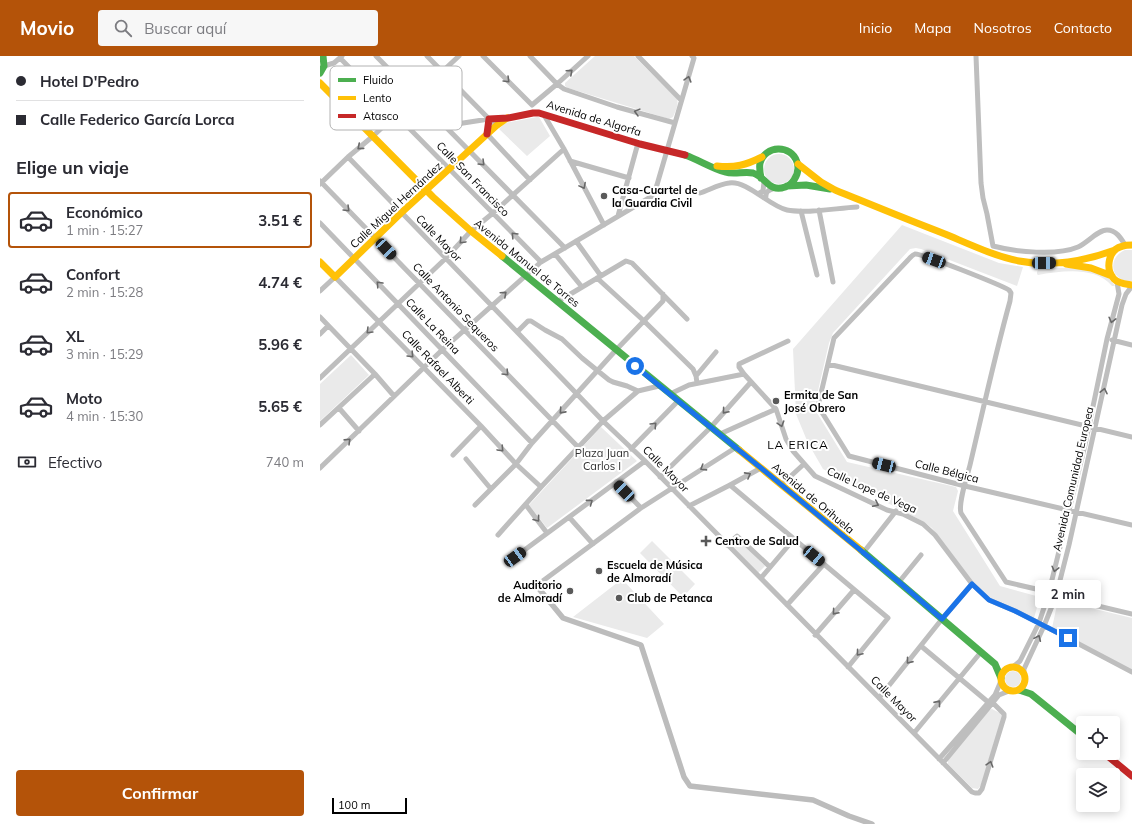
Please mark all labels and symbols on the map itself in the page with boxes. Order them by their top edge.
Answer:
legend [330,66,462,130]
one-way arrow [566,69,573,76]
text: Fluido [363,73,394,87]
one-way arrow [502,75,510,83]
one-way arrow [683,76,692,83]
text: Lento [363,91,391,105]
street label: Avenida de Algorfa [545,97,643,139]
one-way arrow [634,108,641,117]
text: Atasco [363,109,398,123]
street label: Calle San Francisco [434,139,512,219]
one-way arrow [357,143,365,150]
one-way arrow [477,158,485,166]
street label: Calle Miguel Hernández [347,159,445,251]
one-way arrow [578,182,586,189]
place label: Casa-Cuartel de la Guardia Civil [612,183,698,210]
marker: Casa-Cuartel de la Guardia Civil [599,191,609,201]
one-way arrow [342,204,350,212]
street label: Calle Mayor [413,212,465,264]
street label: Avenida Manuel de Torres [471,216,583,310]
one-way arrow [511,232,518,240]
car [373,236,399,262]
one-way arrow [460,236,467,243]
car [921,250,947,270]
car [1032,257,1056,269]
street label: Calle Antonio Sequeros [410,260,502,354]
one-way arrow [376,281,384,289]
one-way arrow [500,292,507,299]
street label: Calle La Reina [403,295,463,357]
one-way arrow [1108,316,1117,323]
one-way arrow [366,326,374,334]
street label: Calle Rafael Alberti [399,327,477,407]
one-way arrow [406,350,414,358]
route start [626,357,644,375]
one-way arrow [501,368,508,375]
place label: Ermita de San José Obrero [784,388,858,415]
one-way arrow [1099,388,1107,394]
marker: Ermita de San José Obrero [771,396,781,406]
street label: Avenida Comunidad Europea [1050,405,1096,553]
one-way arrow [560,406,567,414]
one-way arrow [722,406,730,414]
one-way arrow [776,420,785,427]
one-way arrow [650,422,657,430]
district label: LA ERICA [767,437,829,452]
one-way arrow [343,438,351,445]
street label: Calle Mayor [640,443,692,495]
one-way arrow [497,444,504,451]
park label: Plaza Juan Carlos I [575,446,629,473]
car [871,456,897,474]
street label: Calle Bélgica [914,456,980,486]
street label: Avenida de Orihuela [769,459,857,537]
one-way arrow [700,463,707,471]
street label: Calle Lope de Vega [825,464,919,516]
one-way arrow [744,472,751,480]
car [611,478,637,504]
one-way arrow [586,499,593,507]
one-way arrow [871,499,879,507]
one-way arrow [532,515,539,522]
place label: Centro de Salud [715,534,799,548]
marker: Centro de Salud [700,535,712,547]
car [801,544,827,568]
car [502,545,528,569]
place label: Escuela de Música de Almoradí [607,558,703,585]
marker: Escuela de Música de Almoradí [594,566,604,576]
one-way arrow [1051,566,1059,573]
place label: Auditorio de Almoradí [498,578,563,605]
callout: 2 min [1035,580,1101,608]
marker: Auditorio de Almoradí [565,586,575,596]
place label: Club de Petanca [627,591,713,605]
marker: Club de Petanca [614,593,624,603]
one-way arrow [832,608,839,615]
route end [1059,629,1077,647]
one-way arrow [1034,634,1042,641]
one-way arrow [857,649,864,656]
one-way arrow [907,656,914,663]
street label: Calle Mayor [868,673,920,725]
one-way arrow [934,701,941,708]
one-way arrow [985,761,994,768]
scale bar [332,796,407,815]

